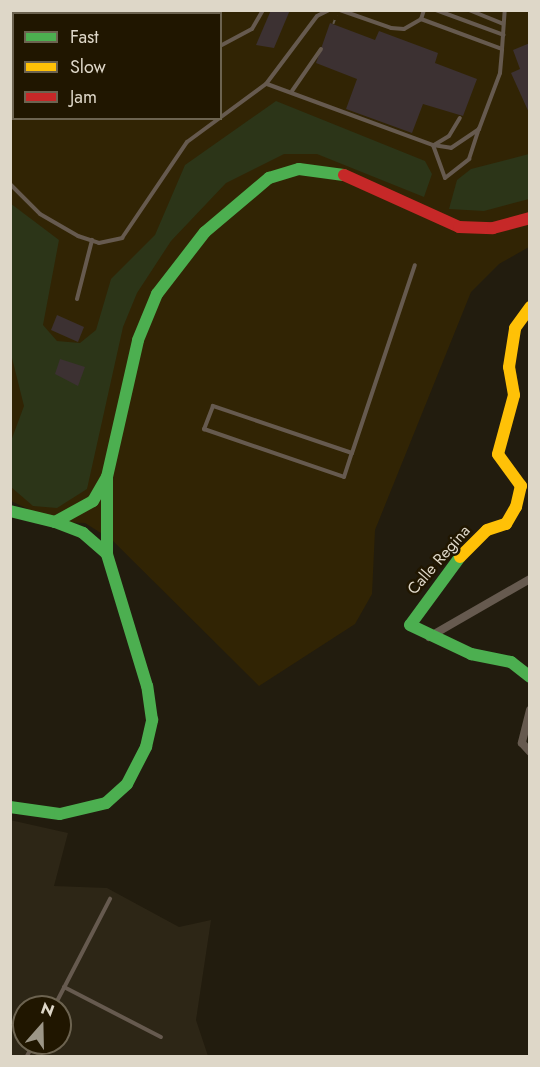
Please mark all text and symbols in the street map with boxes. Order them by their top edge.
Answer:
legend [12,12,222,120]
text: Fast [70,24,99,50]
text: Slow [70,54,106,80]
text: Jam [70,84,97,110]
street label: Calle Regina [404,521,474,599]
north arrow [12,995,72,1055]
text: N [38,997,58,1022]

